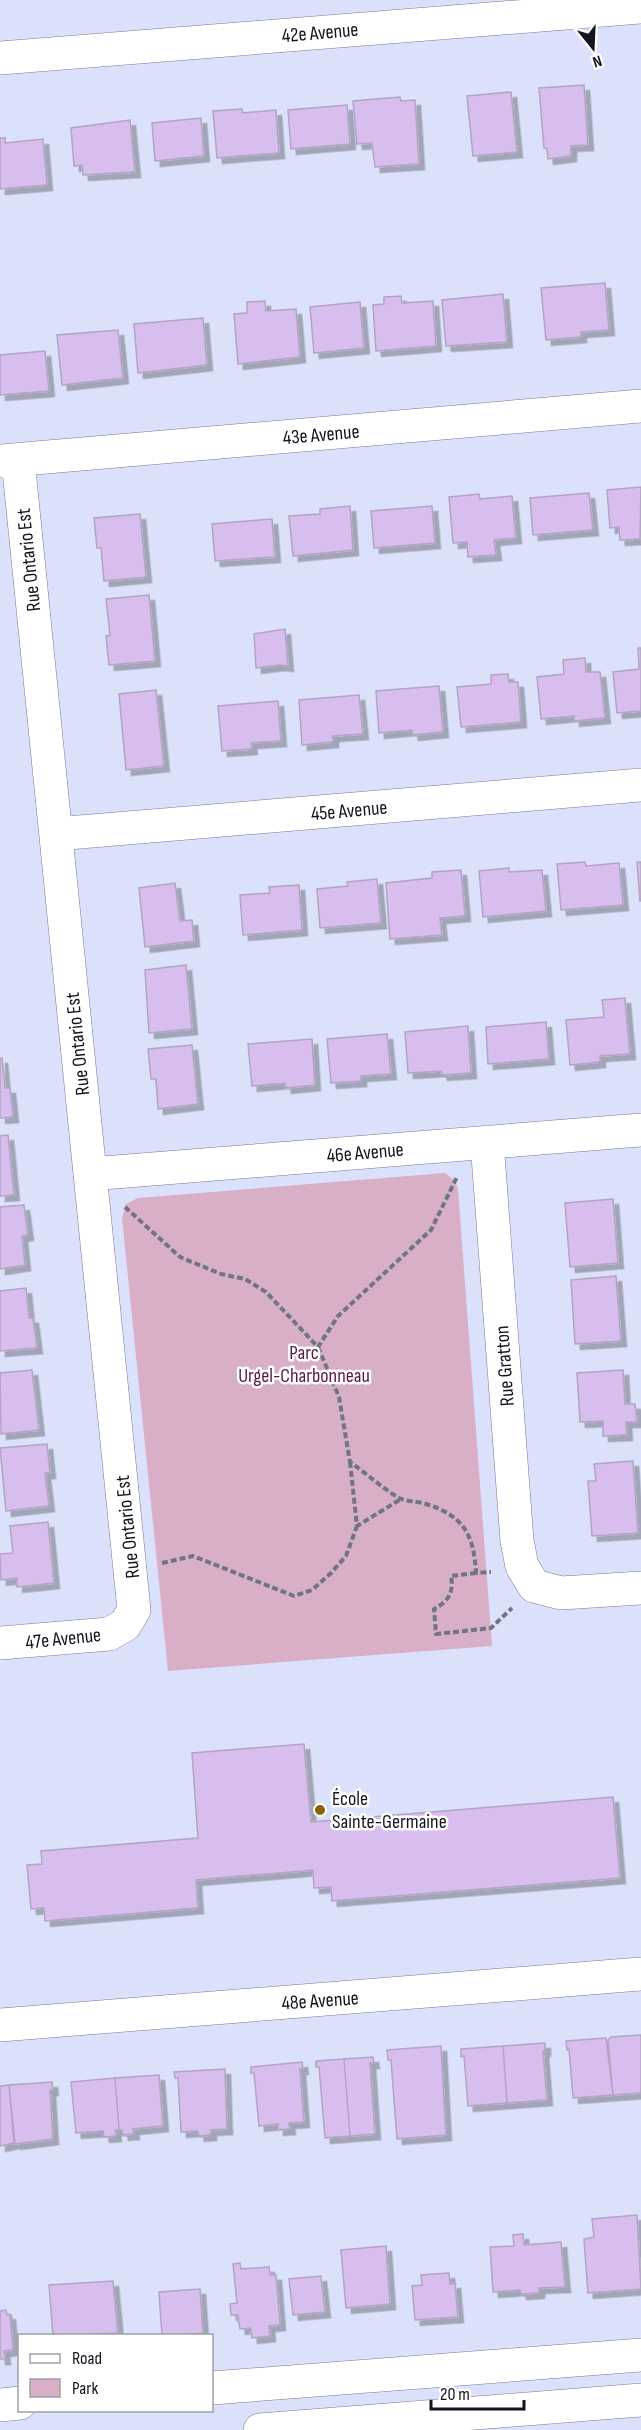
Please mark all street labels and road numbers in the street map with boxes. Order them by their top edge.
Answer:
street label: 42e Avenue [281,18,359,48]
street label: 43e Avenue [282,420,360,450]
street label: Rue Ontario Est [12,507,46,613]
street label: 45e Avenue [310,796,388,826]
street label: Rue Ontario Est [61,991,95,1097]
street label: 46e Avenue [326,1138,405,1168]
street label: Rue Gratton [490,1325,520,1407]
street label: Rue Ontario Est [111,1474,145,1580]
street label: 47e Avenue [24,1623,102,1655]
street label: 48e Avenue [281,1986,359,2016]

